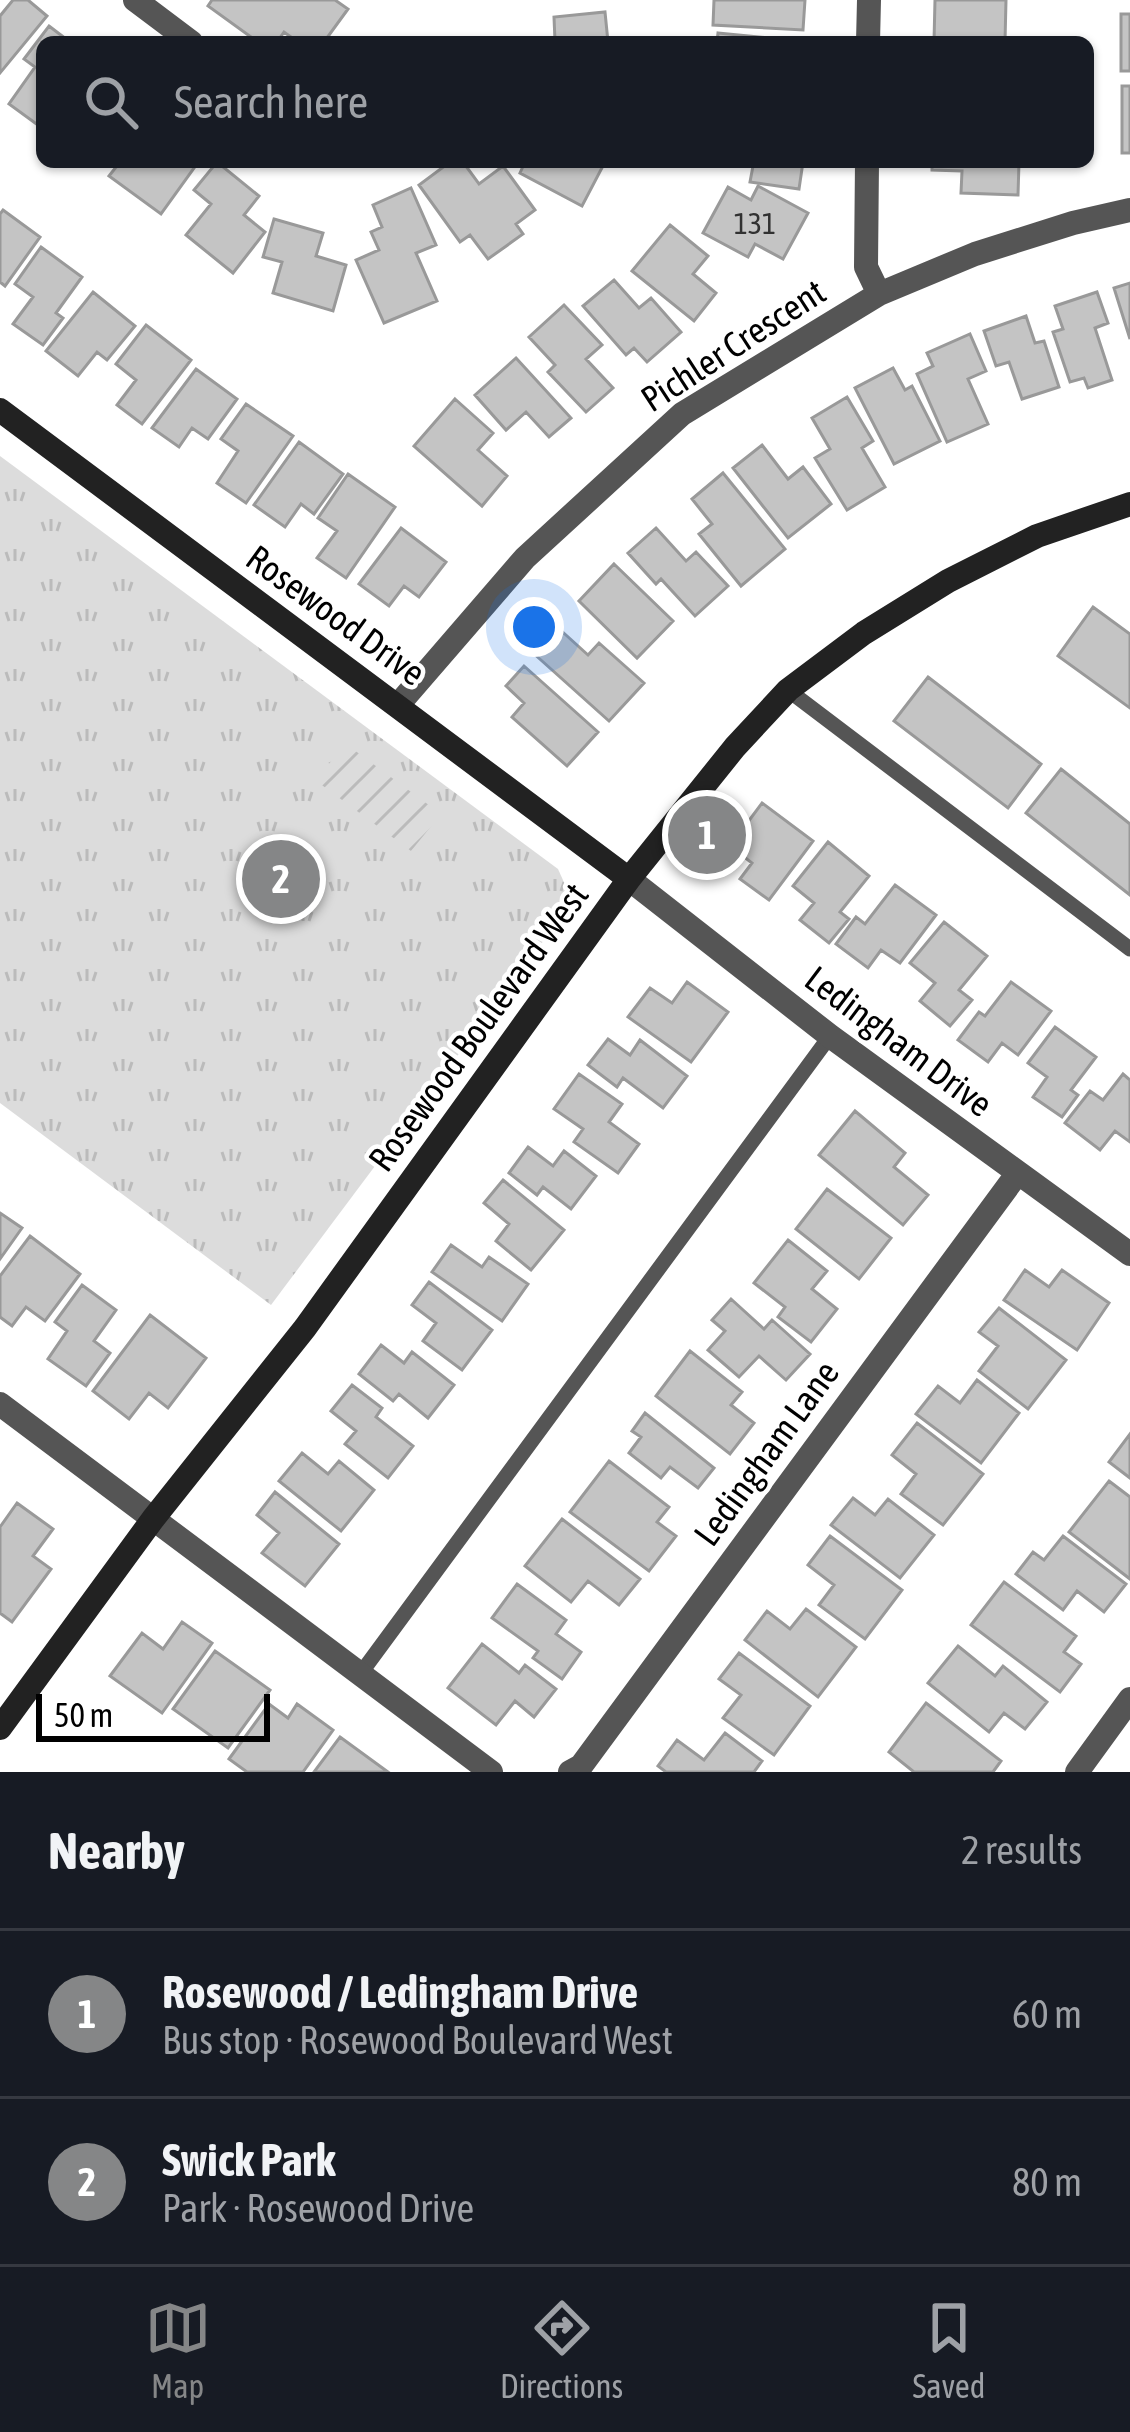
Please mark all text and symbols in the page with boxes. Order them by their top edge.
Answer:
search box [36,36,1094,168]
icon: search [78,69,144,135]
text: Search here [174,76,368,128]
house number: 131 [734,206,776,240]
street label: Pichler Crescent [633,270,833,420]
street label: Rosewood Drive [239,536,433,694]
your location [504,597,564,657]
pin: 1 [668,790,746,880]
pin: 2 [242,834,320,924]
street label: Rosewood Boulevard West [360,875,596,1179]
street label: Ledingham Drive [797,957,1001,1125]
street label: Ledingham Lane [685,1353,847,1553]
scale bar [36,1688,270,1741]
text: 50 m [54,1696,113,1734]
text: Nearby [48,1821,185,1880]
text: 2 results [961,1828,1082,1872]
text: Rosewood / Ledingham Drive [162,1966,638,2018]
text: 1 [78,1992,96,2036]
text: 60 m [1012,1992,1082,2036]
text: Bus stop · Rosewood Boulevard West [162,2018,673,2062]
text: Swick Park [162,2134,335,2186]
text: 2 [78,2160,96,2204]
text: 80 m [1012,2160,1082,2204]
text: Park · Rosewood Drive [162,2186,474,2230]
tab: Map [145,2295,211,2405]
tab: Directions [500,2295,623,2405]
tab: Saved [912,2295,985,2405]

